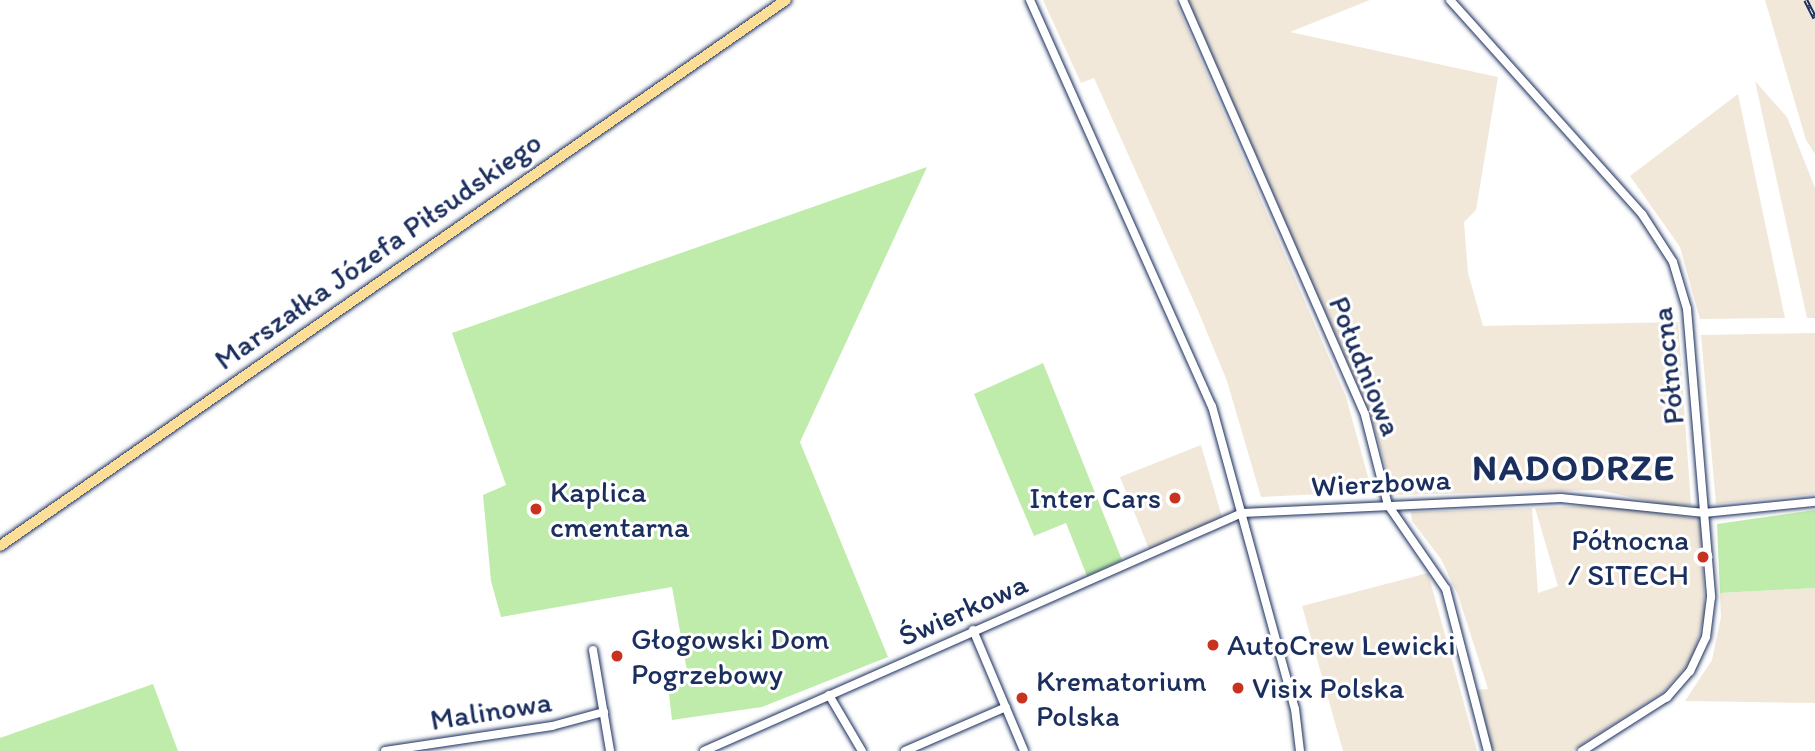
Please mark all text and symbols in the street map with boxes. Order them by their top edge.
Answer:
street label: Marszałka Józefa Piłsudskiego [208,124,548,378]
street label: Południowa [1321,291,1409,441]
street label: Północna [1644,306,1692,426]
district label: NADODRZE [1473,445,1675,489]
street label: Wierzbowa [1310,461,1452,505]
place label: Kaplica cmentarna [550,474,689,544]
place label: Inter Cars [1028,480,1161,516]
marker: Inter Cars [1167,490,1183,506]
marker: Kaplica cmentarna [528,501,544,517]
place label: Północna / SITECH [1568,522,1689,592]
marker: Północna / SITECH [1695,549,1711,565]
street label: Świerkowa [893,566,1033,654]
place label: Głogowski Dom Pogrzebowy [631,621,831,692]
place label: AutoCrew Lewicki [1227,627,1456,663]
marker: AutoCrew Lewicki [1205,637,1221,653]
marker: Głogowski Dom Pogrzebowy [609,648,625,664]
place label: Krematorium Polska [1036,663,1207,734]
place label: Visix Polska [1252,670,1403,706]
marker: Visix Polska [1230,680,1246,696]
street label: Malinowa [428,684,554,738]
marker: Krematorium Polska [1014,690,1030,706]

